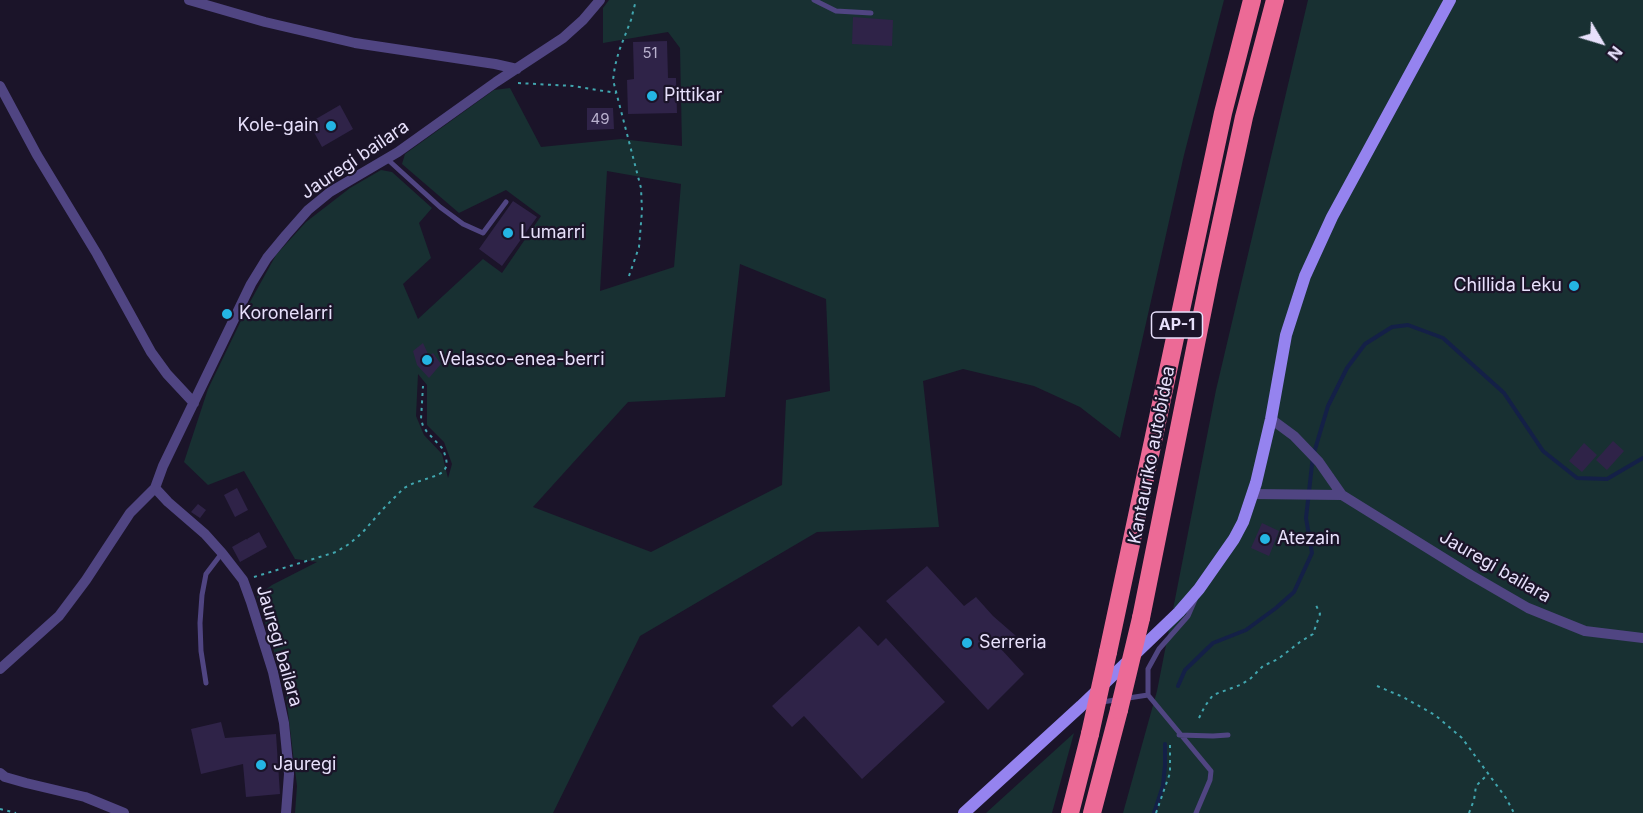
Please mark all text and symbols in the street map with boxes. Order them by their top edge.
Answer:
north arrow [1571,12,1631,72]
text: N [1604,42,1627,64]
house number: 51 [642,44,658,62]
place label: Pittikar [664,85,722,107]
marker: Pittikar [645,89,659,103]
house number: 49 [591,110,609,128]
place label: Kole-gain [238,115,319,137]
street label: Jauregi bailara [297,116,413,204]
marker: Kole-gain [324,119,338,133]
place label: Lumarri [520,222,585,244]
marker: Lumarri [501,226,515,240]
place label: Chillida Leku [1453,275,1562,297]
marker: Chillida Leku [1567,279,1581,293]
place label: Koronelarri [239,303,333,325]
marker: Koronelarri [220,307,234,321]
road number: AP-1 [1152,312,1202,338]
place label: Velasco-enea-berri [439,349,604,371]
marker: Velasco-enea-berri [420,353,434,367]
street label: Kantauriko autobidea [1124,364,1180,546]
street label: Jauregi bailara [1435,526,1555,608]
place label: Atezain [1277,528,1340,550]
marker: Atezain [1258,532,1272,546]
street label: Jauregi bailara [251,583,307,709]
place label: Serreria [979,632,1047,654]
marker: Serreria [960,636,974,650]
place label: Jauregi [273,754,336,776]
marker: Jauregi [254,758,268,772]

